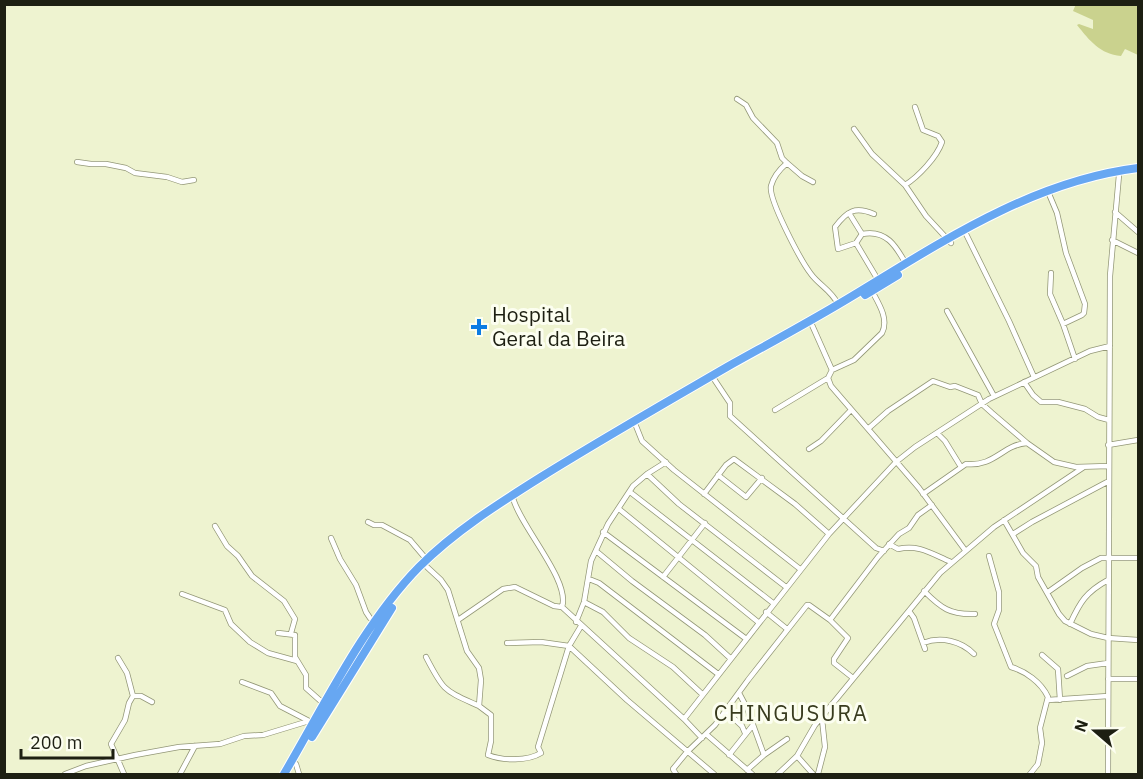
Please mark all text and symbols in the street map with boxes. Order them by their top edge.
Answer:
place label: Hospital Geral da Beira [492,300,625,352]
marker: Hospital Geral da Beira [470,318,488,336]
district label: CHINGUSURA [714,698,868,727]
north arrow [1065,701,1125,761]
text: N [1070,717,1092,735]
scale bar [21,722,112,760]
text: 200 m [30,731,82,754]

